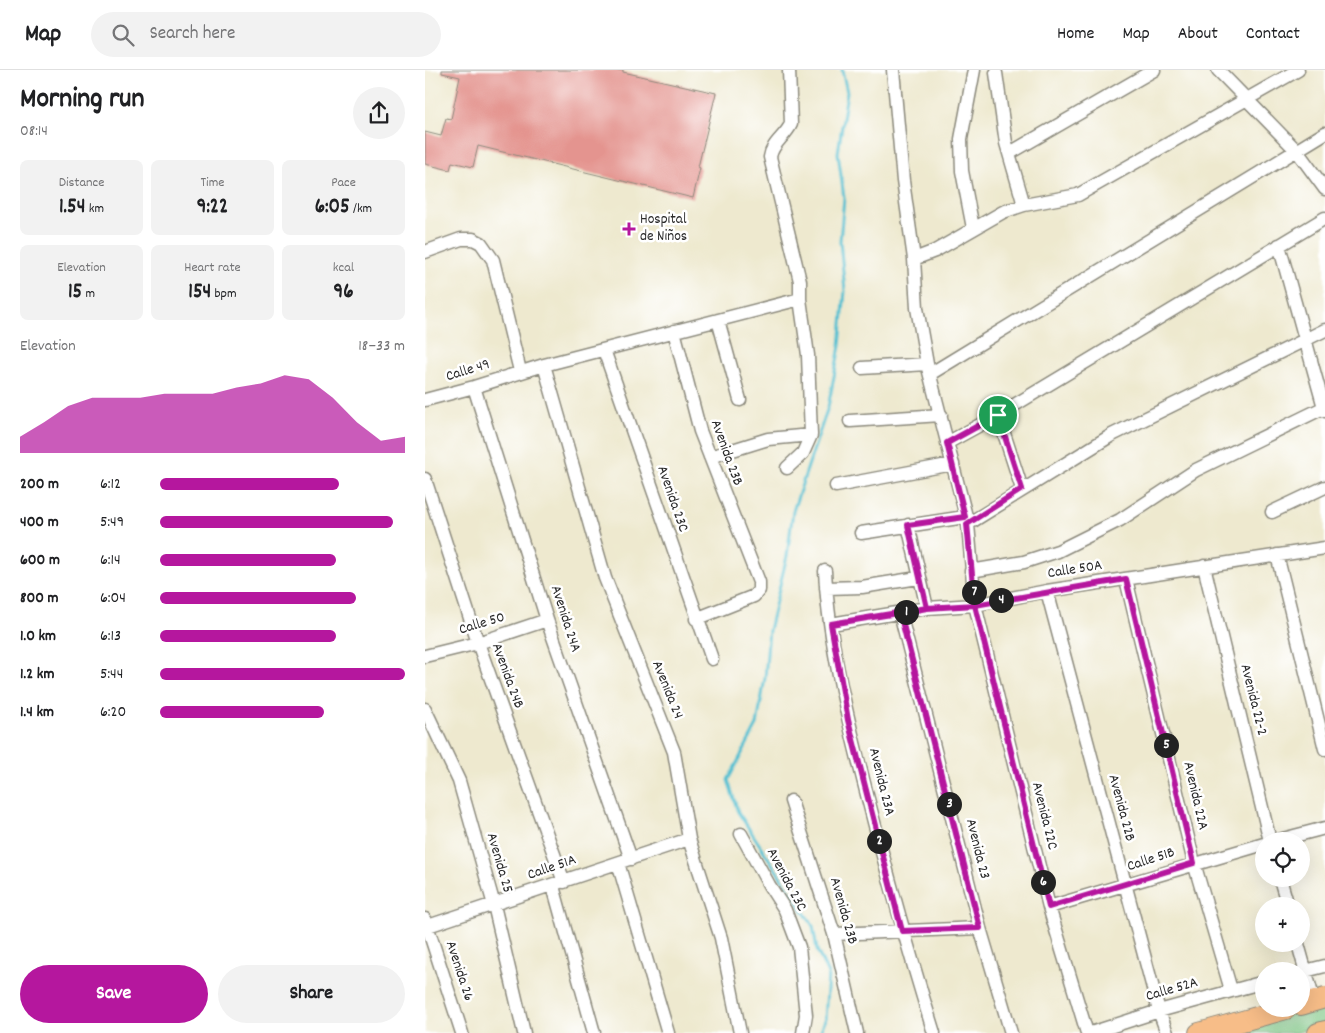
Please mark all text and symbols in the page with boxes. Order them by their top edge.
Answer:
search box [91,12,441,57]
text: Map [25,18,61,52]
icon: search [109,21,137,49]
text: Search here [149,21,235,48]
text: Home [1057,22,1094,47]
text: Map [1122,22,1150,47]
text: About [1178,22,1218,47]
text: Contact [1246,22,1300,47]
text: Morning run [20,81,144,121]
button: share [353,87,405,139]
text: 08:14 [20,120,48,143]
text: Distance [59,173,104,193]
text: Time [201,173,224,193]
text: Pace [331,173,356,193]
text: 1.54 [59,193,85,223]
text: 9:22 [197,193,228,223]
text: 6:05 [315,193,350,223]
text: km [85,199,104,219]
text: /km [350,199,372,219]
place label: Hospital de Niños [640,209,687,248]
marker: Hospital de Niños [622,222,636,236]
text: Elevation [57,258,106,278]
text: Heart rate [184,258,241,278]
text: kcal [333,258,354,278]
text: 15 [68,278,82,308]
text: 154 [188,278,211,308]
text: 96 [334,278,353,308]
text: m [82,284,95,304]
text: bpm [211,284,237,304]
text: Elevation [20,335,76,358]
text: 18–33 m [358,335,405,358]
street label: Calle 49 [443,354,493,388]
pin [977,394,1019,436]
icon: arrive [984,401,1012,429]
street label: Avenida 23B [704,417,748,489]
street label: Avenida 23C [650,463,694,535]
text: 200 m [20,473,59,496]
text: 6:12 [100,473,121,496]
text: 400 m [20,511,59,534]
text: 5:49 [100,511,124,534]
text: 600 m [20,549,60,572]
text: 6:14 [100,549,121,572]
street label: Calle 50A [1046,555,1104,585]
pin: 7 [961,580,987,604]
text: 7 [972,582,977,602]
street label: Avenida 24A [544,583,586,655]
text: 800 m [20,587,59,610]
text: 6:04 [100,587,126,610]
pin: 4 [989,588,1013,612]
text: 4 [999,590,1004,610]
pin: 1 [893,600,919,624]
text: 1 [905,602,908,622]
street label: Calle 50 [456,607,508,641]
text: 1.0 km [20,625,56,648]
text: 6:13 [100,625,121,648]
street label: Avenida 24B [485,640,529,712]
street label: Avenida 24 [645,658,689,722]
street label: Avenida 22-2 [1233,662,1273,738]
text: 1.2 km [20,663,54,686]
text: 5:44 [100,663,123,686]
text: 1.4 km [20,701,54,724]
text: 6:20 [100,701,126,724]
pin: 5 [1153,732,1179,758]
text: 5 [1163,735,1170,755]
street label: Avenida 23A [862,746,900,818]
street label: Avenida 22A [1176,760,1214,832]
street label: Avenida 22B [1102,772,1140,844]
street label: Avenida 22C [1025,780,1063,852]
pin: 3 [937,792,961,816]
text: 3 [946,794,953,814]
street label: Avenida 23 [959,817,995,881]
pin: 2 [867,828,891,854]
street label: Avenida 25 [480,830,518,896]
text: 2 [876,831,883,851]
map controls [1255,832,1310,1017]
button: locate [1255,832,1310,887]
street label: Calle 51B [1124,842,1178,878]
street label: Avenida 23C [760,844,812,916]
street label: Calle 51A [525,849,579,887]
pin: 6 [1031,870,1055,894]
text: 6 [1040,872,1047,892]
street label: Avenida 23B [823,875,863,947]
button: + [1255,897,1310,952]
street label: Avenida 26 [439,938,479,1004]
button: − [1255,962,1310,1017]
button: Save [20,965,208,1023]
button: Share [218,965,405,1023]
street label: Calle 52A [1143,972,1201,1008]

